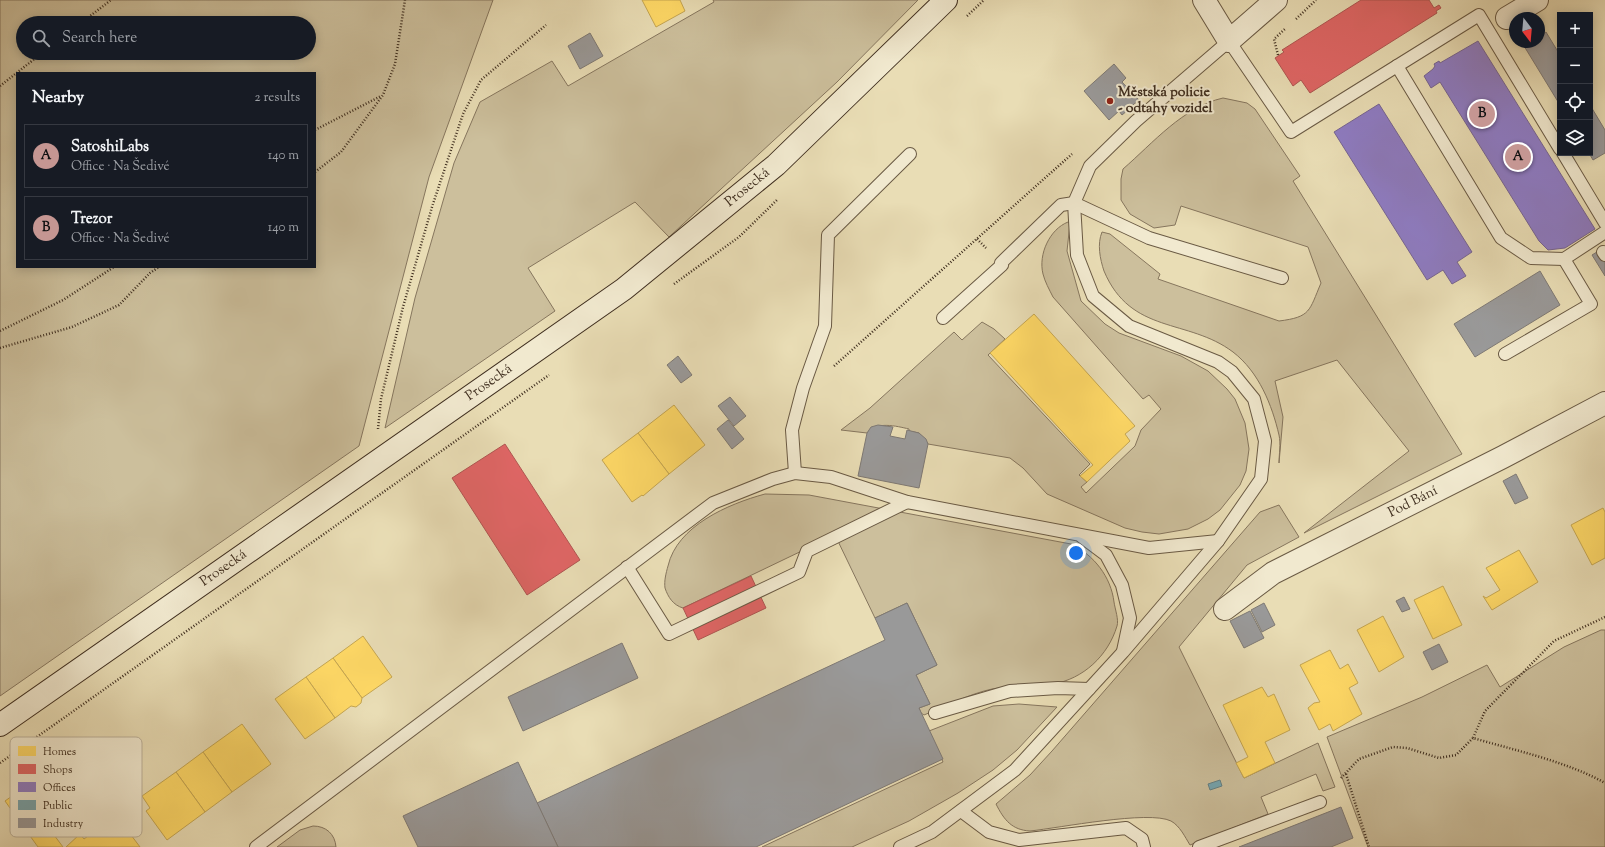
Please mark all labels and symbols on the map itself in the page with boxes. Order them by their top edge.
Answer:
north arrow [1509,12,1545,48]
place label: Městská policie - odtahy vozidel [1118,83,1212,119]
marker: Městská policie - odtahy vozidel [1105,96,1115,106]
pin: B [1469,99,1495,129]
pin: A [1505,142,1531,172]
street label: Prosecká [721,163,775,213]
street label: Prosecká [462,359,517,406]
street label: Pod Bání [1385,481,1442,523]
your location [1066,543,1086,563]
street label: Prosecká [196,545,252,592]
legend [10,737,142,837]
text: Homes [43,744,76,760]
text: Shops [43,762,72,778]
text: Offices [43,780,76,796]
text: Public [43,798,72,814]
text: Industry [43,816,84,832]

